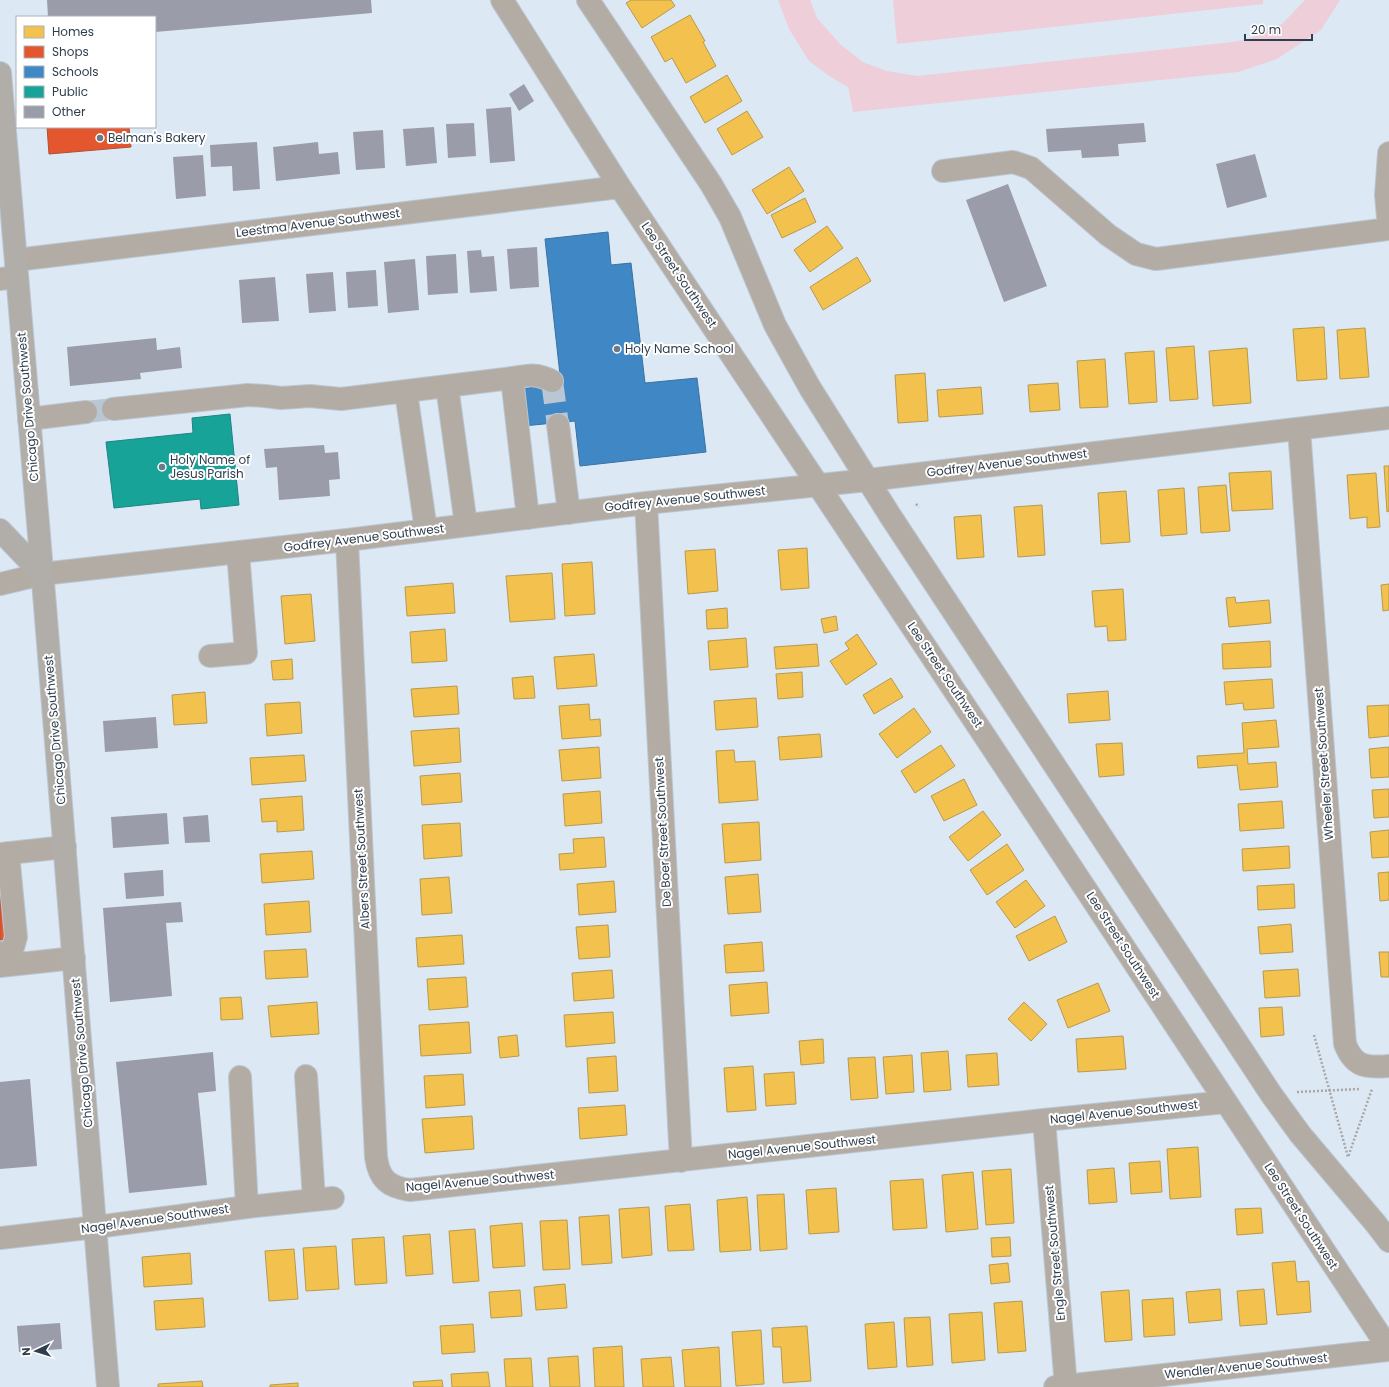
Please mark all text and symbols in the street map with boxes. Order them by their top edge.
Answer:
legend [16,16,156,128]
scale bar [1245,16,1312,42]
text: 20 m [1251,21,1281,38]
text: Homes [52,23,94,40]
text: Shops [52,43,89,60]
text: Schools [52,63,99,80]
text: Public [52,83,88,100]
text: Other [52,103,86,120]
place label: Belman's Bakery [108,129,206,146]
marker: Belman's Bakery [95,133,105,143]
street label: Leestma Avenue Southwest [235,204,401,241]
street label: Lee Street Southwest [638,219,721,331]
street label: Chicago Drive Southwest [12,332,43,482]
place label: Holy Name School [625,340,734,357]
marker: Holy Name School [612,344,622,354]
street label: Godfrey Avenue Southwest [926,444,1088,481]
place label: Holy Name of Jesus Parish [170,451,250,482]
marker: Holy Name of Jesus Parish [157,462,167,472]
street label: Godfrey Avenue Southwest [604,482,766,515]
street label: Godfrey Avenue Southwest [283,519,445,556]
street label: Lee Street Southwest [904,619,987,731]
street label: Chicago Drive Southwest [39,655,70,805]
street label: Wheeler Street Southwest [1310,687,1337,841]
street label: De Boer Street Southwest [650,757,675,907]
street label: Albers Street Southwest [349,788,374,930]
street label: Lee Street Southwest [1083,888,1164,1001]
street label: Chicago Drive Southwest [66,978,97,1128]
street label: Nagel Avenue Southwest [1049,1095,1199,1128]
street label: Nagel Avenue Southwest [727,1130,877,1163]
street label: Lee Street Southwest [1261,1159,1342,1272]
street label: Nagel Avenue Southwest [405,1166,555,1195]
street label: Engle Street Southwest [1040,1184,1069,1322]
street label: Nagel Avenue Southwest [80,1200,230,1237]
north arrow [16,1331,56,1371]
text: N [18,1347,34,1356]
street label: Wendler Avenue Southwest [1164,1348,1328,1383]

